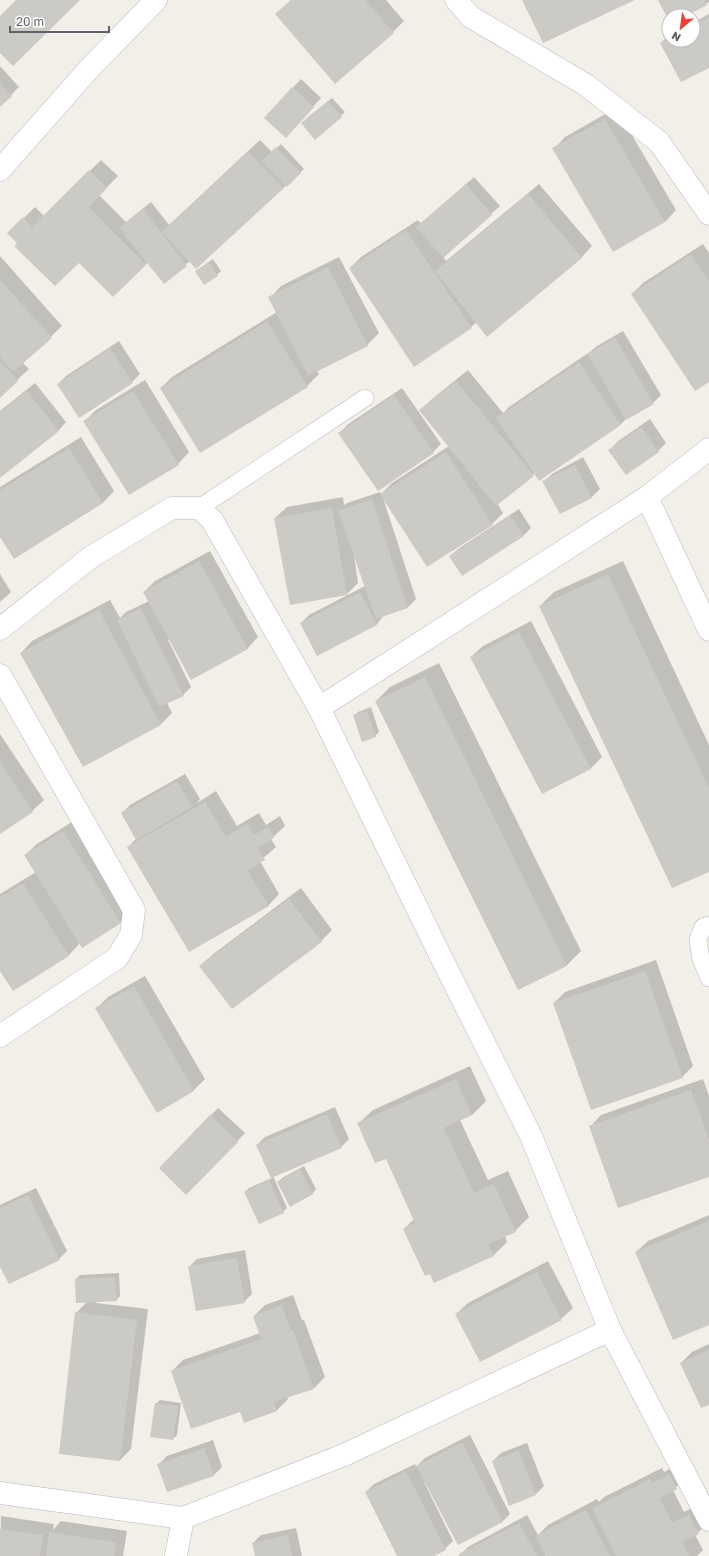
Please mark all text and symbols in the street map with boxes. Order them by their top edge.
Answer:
scale bar [10,8,109,34]
north arrow [661,8,701,48]
text: 20 m [16,14,44,29]
text: N [669,29,683,45]

